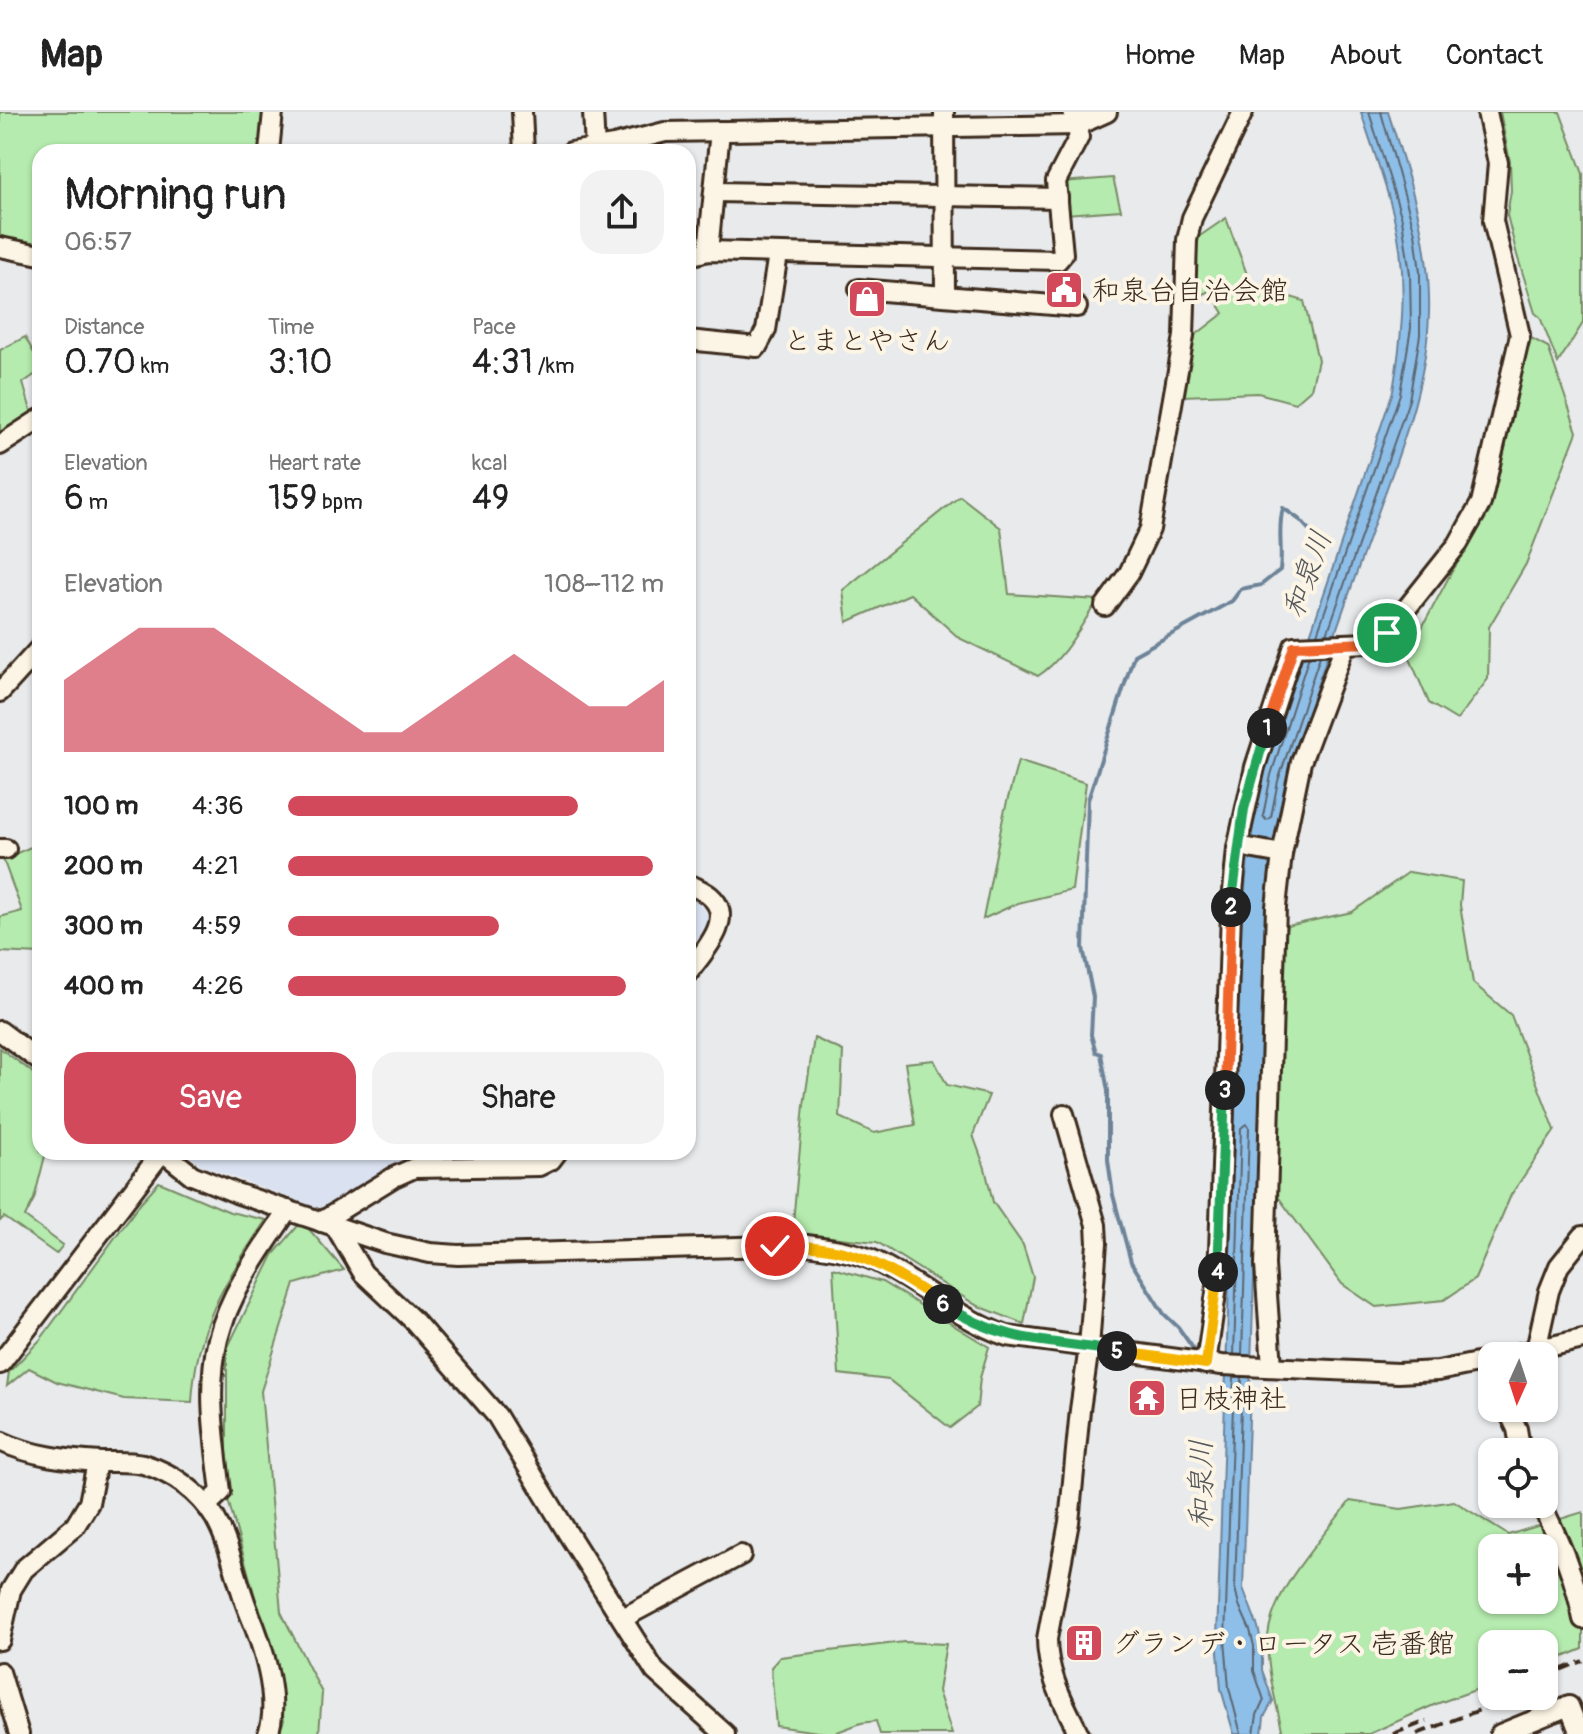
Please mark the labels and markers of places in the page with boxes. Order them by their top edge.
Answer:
public building icon: 和泉台自治会館 [1043,269,1085,311]
place label: 和泉台自治会館 [1092,274,1288,309]
shop icon: とまとやさん [846,278,888,320]
place label: とまとやさん [783,324,951,359]
pin [1353,599,1421,667]
pin: 1 [1247,708,1287,748]
pin: 2 [1211,887,1251,927]
pin: 3 [1205,1070,1245,1110]
pin [741,1212,809,1280]
pin: 4 [1198,1252,1238,1292]
pin: 6 [923,1284,963,1324]
pin: 5 [1097,1331,1137,1371]
temple icon: 日枝神社 [1126,1377,1168,1419]
place label: 日枝神社 [1175,1382,1287,1417]
building icon: グランデ・ロータス 壱番館 [1063,1622,1105,1664]
place label: グランデ・ロータス 壱番館 [1112,1627,1455,1662]

